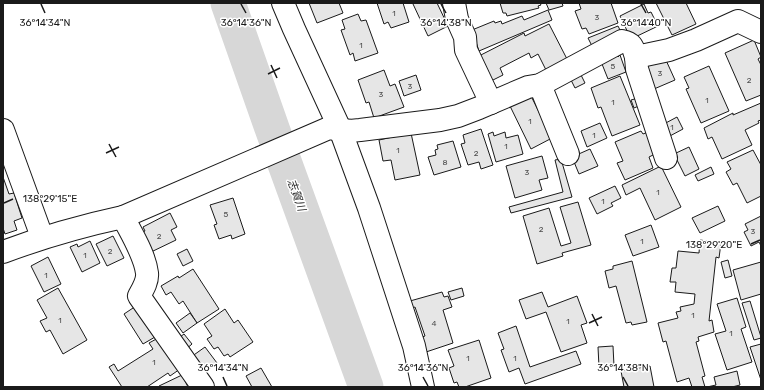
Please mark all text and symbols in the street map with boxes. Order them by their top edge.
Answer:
house number: 1 [392,9,396,18]
house number: 3 [595,13,600,22]
text: 36°14'34"N [19,17,71,29]
text: 36°14'36"N [221,17,271,29]
text: 36°14'38"N [420,17,472,29]
text: 36°14'40"N [620,17,672,29]
house number: 1 [359,41,363,50]
house number: 5 [611,62,616,71]
house number: 3 [658,69,663,78]
house number: 2 [747,76,752,85]
house number: 3 [408,82,413,91]
house number: 3 [379,90,384,99]
house number: 1 [705,96,709,105]
house number: 1 [611,98,615,107]
house number: 1 [528,117,532,126]
house number: 1 [670,123,674,132]
house number: 1 [592,131,596,140]
house number: 1 [504,142,508,151]
house number: 1 [396,146,400,155]
house number: 2 [474,149,479,158]
house number: 8 [442,158,448,167]
house number: 3 [525,168,530,177]
water label: 志賀川 [285,177,309,214]
house number: 1 [656,188,660,197]
text: 138°29'15"E [23,193,77,205]
house number: 1 [601,197,605,206]
house number: 5 [224,210,229,219]
house number: 2 [539,225,544,234]
house number: 3 [751,227,756,236]
house number: 2 [157,232,162,241]
house number: 1 [640,237,644,246]
text: 138°29'20"E [686,239,742,251]
house number: 2 [108,247,113,256]
house number: 1 [83,251,87,260]
house number: 1 [44,271,48,280]
house number: 1 [691,311,695,320]
house number: 1 [58,316,62,325]
house number: 1 [566,317,570,326]
house number: 4 [432,319,437,328]
house number: 1 [729,329,733,338]
house number: 1 [466,354,470,363]
house number: 1 [513,354,517,363]
house number: 1 [152,358,156,367]
text: 36°14'34"N [197,362,249,374]
text: 36°14'36"N [398,362,448,374]
text: 36°14'38"N [597,362,649,374]

